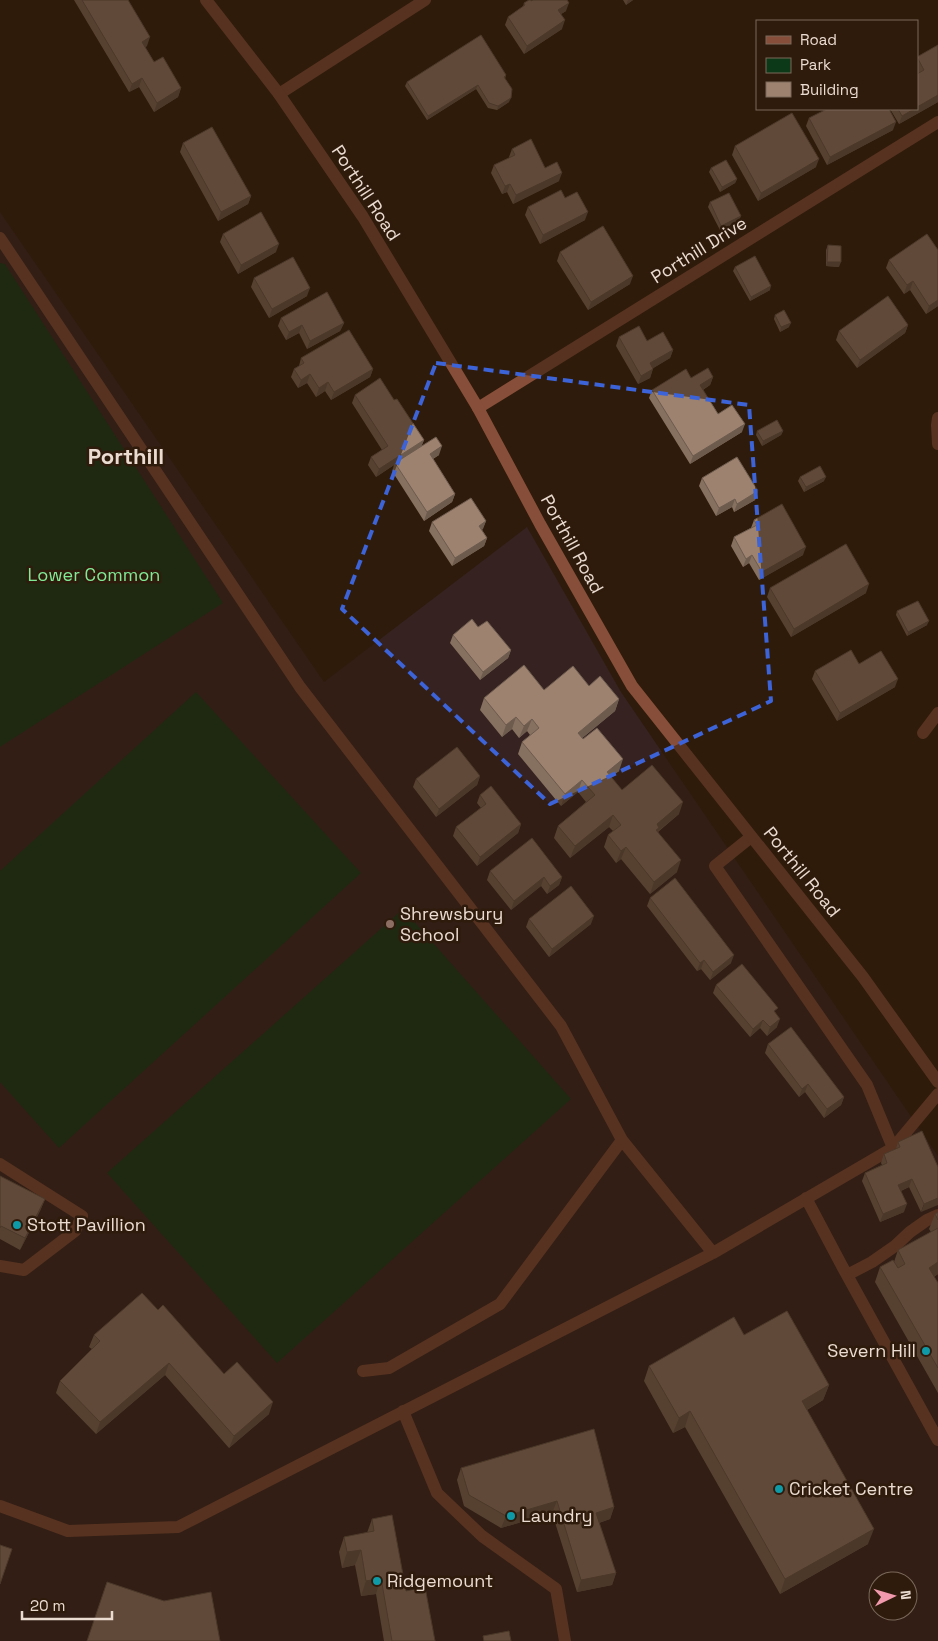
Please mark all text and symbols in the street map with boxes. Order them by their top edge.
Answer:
legend [756,20,918,110]
text: Road [800,30,837,49]
text: Park [800,55,831,74]
text: Building [800,80,859,99]
street label: Porthill Road [327,140,406,245]
street label: Porthill Drive [647,211,751,288]
district label: Porthill [88,442,164,470]
street label: Porthill Road [536,490,609,597]
park label: Lower Common [28,563,160,586]
street label: Porthill Road [759,822,846,922]
place label: Shrewsbury School [400,902,503,946]
marker: Shrewsbury School [384,918,396,930]
place label: Stott Pavillion [27,1213,146,1236]
marker: Stott Pavillion [11,1219,23,1231]
place label: Severn Hill [827,1339,916,1362]
marker: Severn Hill [920,1345,932,1357]
place label: Cricket Centre [789,1477,913,1500]
marker: Cricket Centre [773,1483,785,1495]
place label: Laundry [521,1504,592,1527]
marker: Laundry [505,1510,517,1522]
place label: Ridgemount [387,1569,493,1592]
north arrow [868,1571,918,1621]
marker: Ridgemount [371,1575,383,1587]
scale bar [22,1588,112,1620]
text: N [897,1589,915,1600]
text: 20 m [30,1596,65,1615]

